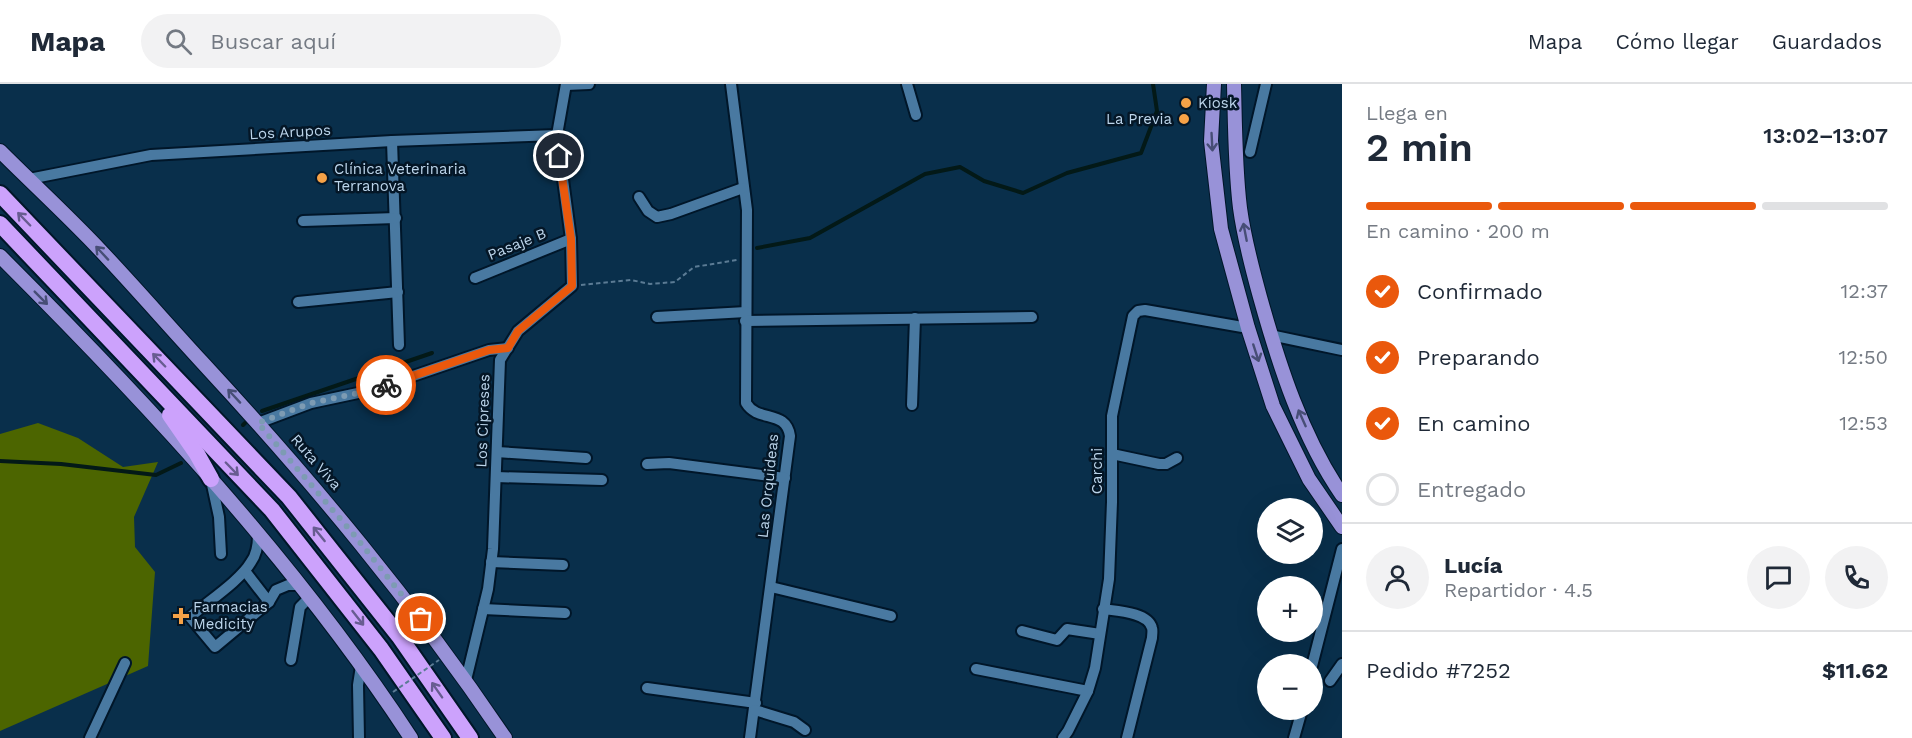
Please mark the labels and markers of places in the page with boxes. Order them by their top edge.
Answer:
place label: Kiosk [1198,94,1238,112]
marker: Kiosk [1179,96,1193,110]
place label: La Previa [1106,110,1172,128]
marker: La Previa [1177,112,1191,126]
pin [533,130,584,181]
place label: Clínica Veterinaria Terranova [334,160,467,195]
marker: Clínica Veterinaria Terranova [315,171,329,185]
pin [395,593,446,644]
place label: Farmacias Medicity [193,598,268,633]
marker: Farmacias Medicity [174,609,188,623]

